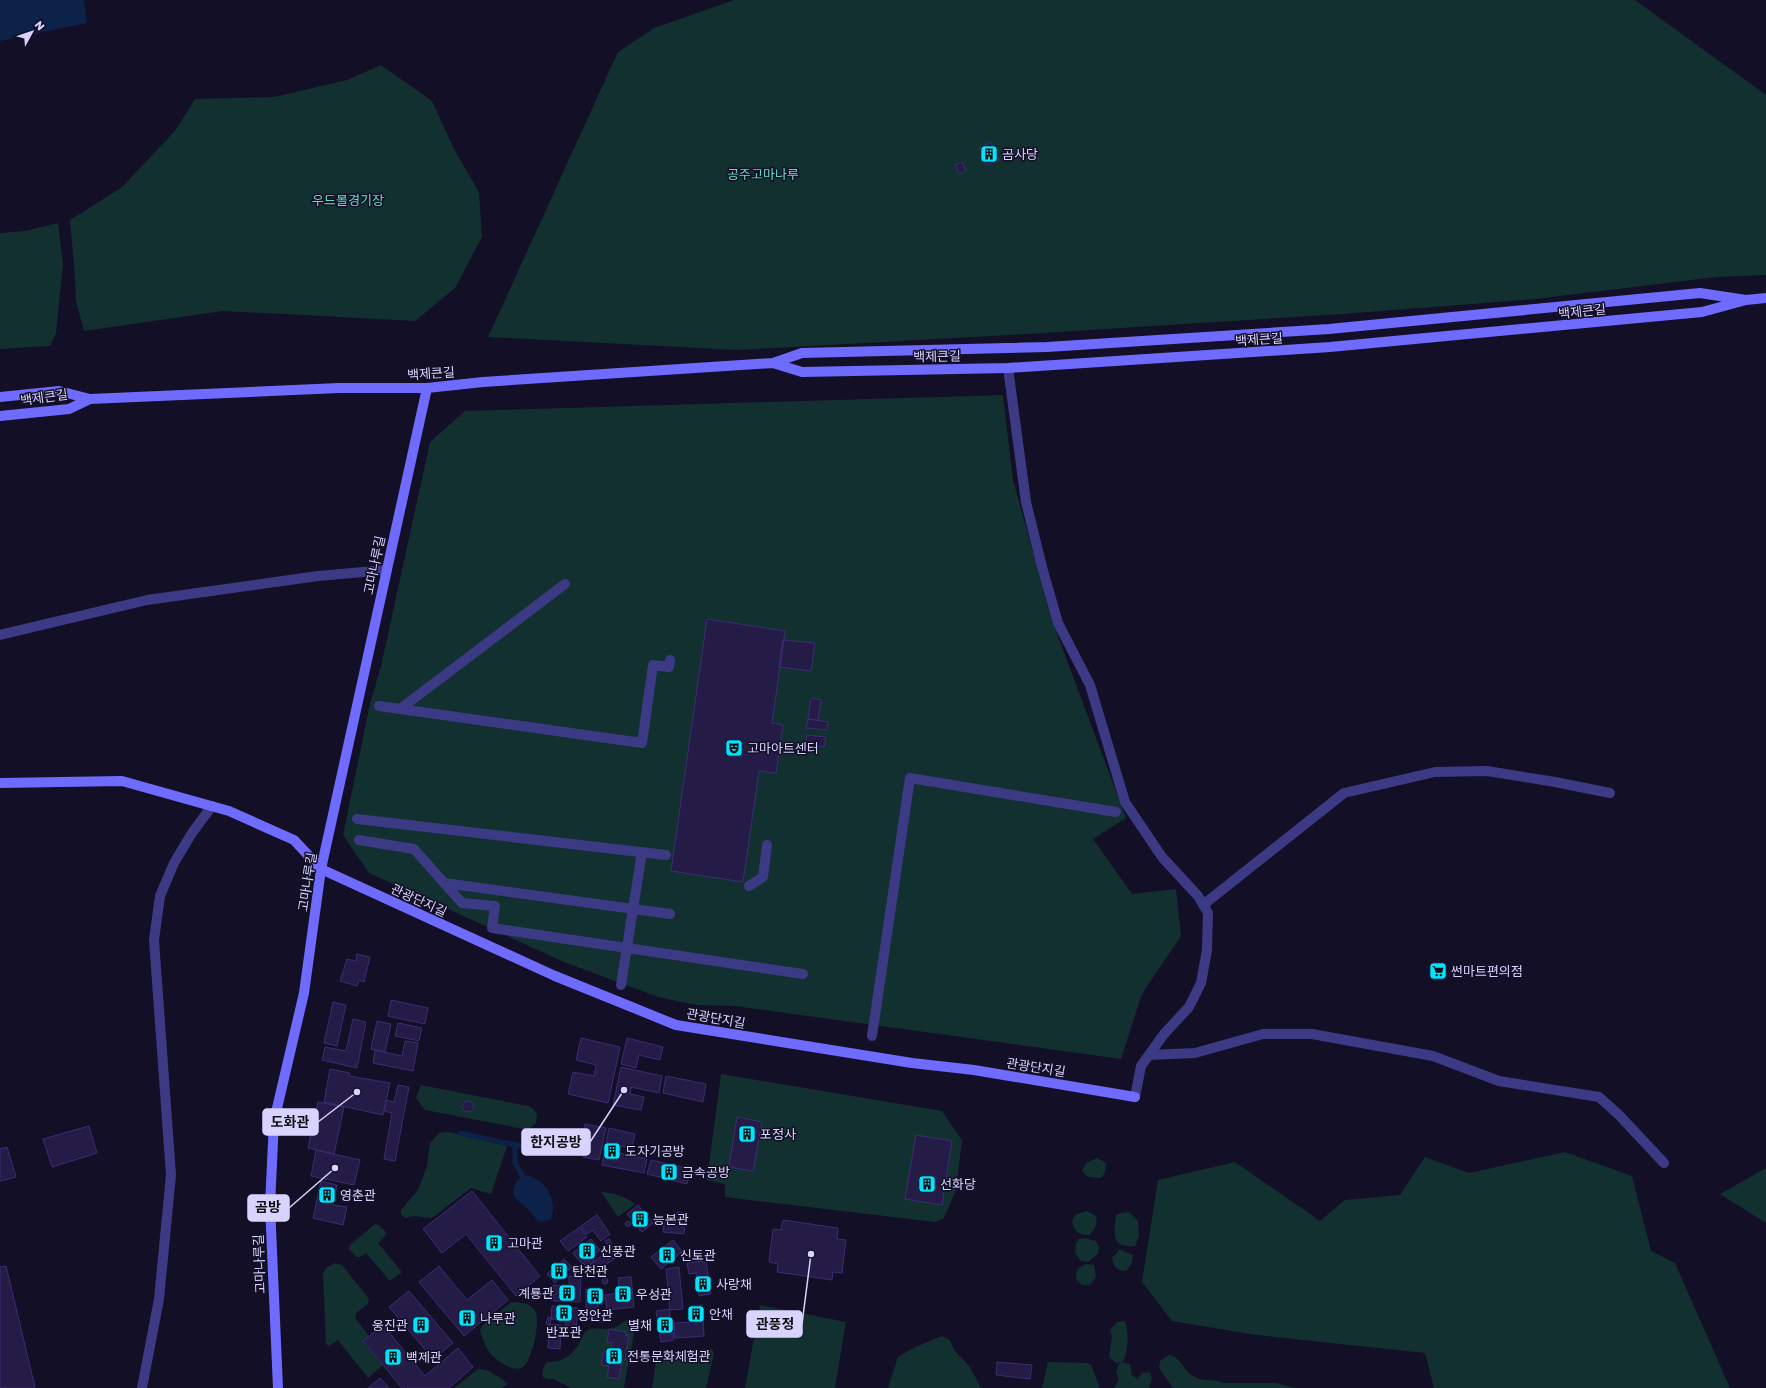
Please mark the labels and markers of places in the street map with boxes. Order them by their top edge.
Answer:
building icon: 곰사당 [979,144,999,164]
place label: 곰사당 [1002,146,1038,162]
theatre icon: 고마아트센터 [724,738,744,758]
place label: 고마아트센터 [747,740,819,756]
supermarket icon: 썬마트편의점 [1428,961,1448,981]
place label: 썬마트편의점 [1451,963,1523,979]
callout: 도화관 [263,1109,318,1135]
building icon: 포정사 [737,1124,757,1144]
place label: 포정사 [760,1126,796,1142]
callout: 한지공방 [522,1129,590,1155]
building icon: 도자기공방 [602,1141,622,1161]
place label: 도자기공방 [625,1143,685,1159]
building icon: 금속공방 [659,1162,679,1182]
place label: 금속공방 [682,1164,730,1180]
building icon: 선화당 [917,1174,937,1194]
place label: 선화당 [940,1176,976,1192]
building icon: 영춘관 [317,1185,337,1205]
place label: 영춘관 [340,1187,376,1203]
callout: 곰방 [248,1195,289,1221]
building icon: 능본관 [630,1209,650,1229]
place label: 능본관 [653,1211,689,1227]
building icon: 고마관 [484,1233,504,1253]
place label: 고마관 [507,1235,543,1251]
building icon: 신풍관 [577,1241,597,1261]
place label: 신풍관 [600,1243,636,1259]
building icon: 신토관 [657,1245,677,1265]
place label: 신토관 [680,1247,716,1263]
building icon: 탄천관 [549,1261,569,1281]
place label: 탄천관 [572,1263,608,1279]
building icon: 사랑채 [693,1274,713,1294]
place label: 사랑채 [716,1276,752,1292]
building icon: 계룡관 [557,1283,577,1303]
building icon: 우성관 [613,1284,633,1304]
place label: 계룡관 [518,1285,554,1301]
building icon: 정안관 [585,1286,605,1306]
place label: 우성관 [636,1286,672,1302]
building icon: 반포관 [554,1303,574,1323]
building icon: 안채 [686,1304,706,1324]
place label: 안채 [709,1306,733,1322]
place label: 정안관 [577,1307,613,1323]
building icon: 나루관 [457,1308,477,1328]
place label: 나루관 [480,1310,516,1326]
callout: 관풍정 [747,1311,802,1337]
building icon: 웅진관 [411,1315,431,1335]
building icon: 별채 [655,1315,675,1335]
place label: 웅진관 [372,1317,408,1333]
place label: 별채 [628,1317,652,1333]
place label: 반포관 [546,1324,582,1340]
building icon: 전통문화체험관 [604,1346,624,1366]
building icon: 백제관 [383,1347,403,1367]
place label: 전통문화체험관 [627,1348,711,1364]
place label: 백제관 [406,1349,442,1365]

